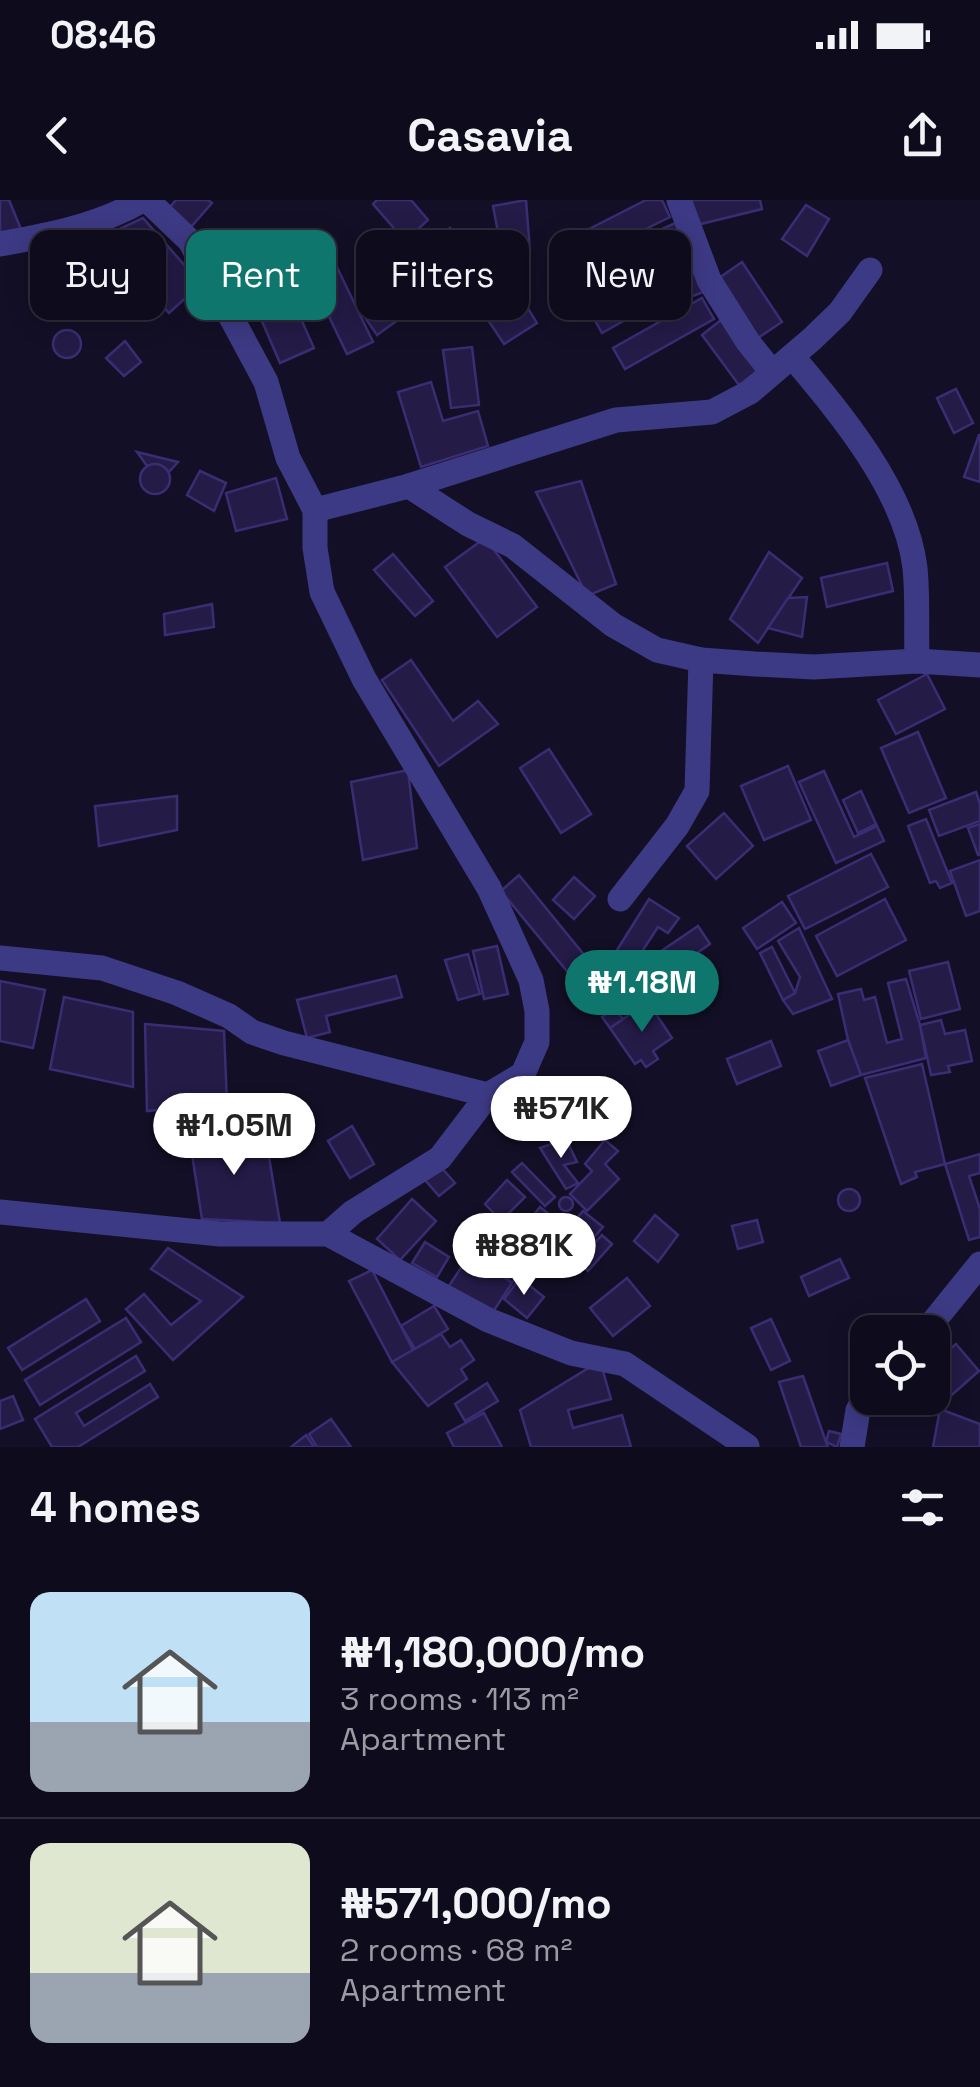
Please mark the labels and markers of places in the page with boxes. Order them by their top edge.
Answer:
pin: ₦1.18M [561,950,723,1035]
pin: ₦571K [491,1076,631,1161]
pin: ₦1.05M [153,1093,315,1178]
pin: ₦881K [454,1213,594,1298]

